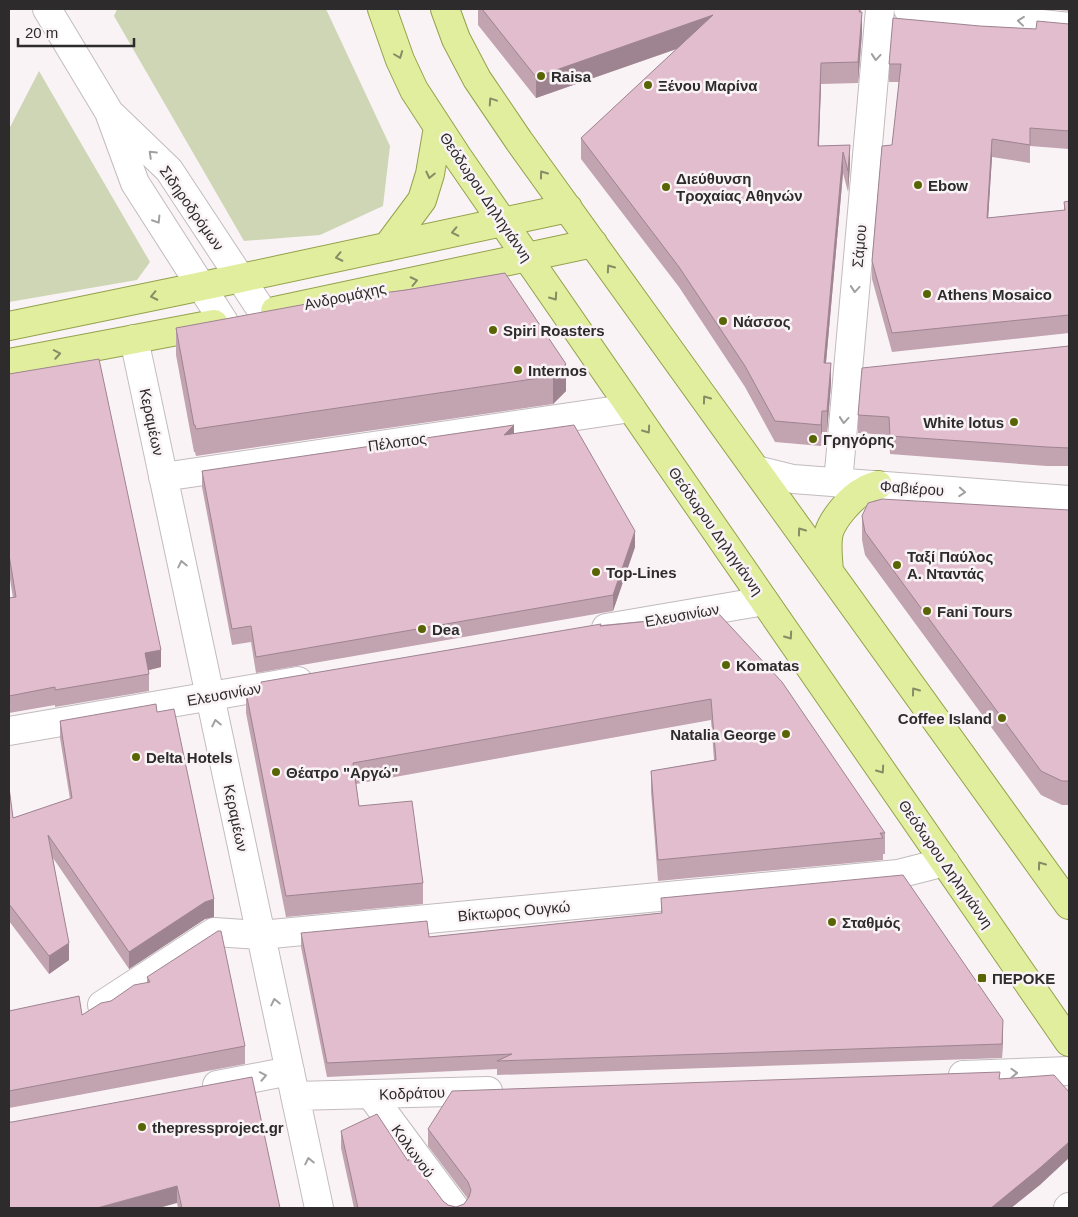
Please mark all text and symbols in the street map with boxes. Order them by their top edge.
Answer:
scale bar [18,15,134,47]
one-way arrow [1017,16,1025,27]
text: 20 m [25,24,58,41]
one-way arrow [393,50,403,58]
one-way arrow [870,54,881,62]
place label: Raisa [551,68,592,85]
marker: Raisa [535,70,547,82]
place label: Ξένου Μαρίνα [658,77,758,94]
marker: Ξένου Μαρίνα [642,79,654,91]
one-way arrow [489,97,498,106]
street label: Θεόδωρου Δηληγιάννη [436,129,536,265]
one-way arrow [149,151,158,160]
street label: Σιδηροδρόμων [157,162,227,254]
one-way arrow [425,170,436,179]
place label: Διεύθυνση Τροχαίας Αθηνών [676,170,803,204]
one-way arrow [541,171,549,180]
place label: Ebow [928,177,968,194]
marker: Ebow [912,179,924,191]
marker: Διεύθυνση Τροχαίας Αθηνών [660,181,672,193]
one-way arrow [151,214,161,223]
street label: Σάμου [849,224,869,268]
one-way arrow [450,226,459,237]
one-way arrow [335,251,344,262]
one-way arrow [607,264,616,274]
one-way arrow [410,277,419,287]
street label: Ανδρομάχης [303,279,387,313]
one-way arrow [850,285,861,293]
place label: Athens Mosaico [937,286,1052,303]
marker: Athens Mosaico [921,288,933,300]
one-way arrow [149,290,158,301]
one-way arrow [548,291,557,300]
place label: Νάσσος [733,313,791,330]
marker: Νάσσος [717,315,729,327]
place label: Spiri Roasters [503,322,605,339]
marker: Spiri Roasters [487,324,499,336]
one-way arrow [52,349,61,360]
place label: Internos [528,362,587,379]
marker: Internos [512,364,524,376]
street label: Κεραμέων [137,387,167,457]
one-way arrow [703,396,712,405]
place label: White lotus [923,414,1004,431]
marker: White lotus [1008,416,1020,428]
one-way arrow [839,417,850,425]
one-way arrow [641,425,650,434]
street label: Πέλοπος [367,430,427,454]
place label: Γρηγόρης [823,431,894,448]
marker: Γρηγόρης [807,433,819,445]
street label: Θεόδωρου Δηληγιάννη [665,464,767,598]
street label: Φαβιέρου [879,477,945,499]
one-way arrow [958,486,966,497]
one-way arrow [798,527,807,537]
place label: Ταξί Παύλος Α. Νταντάς [907,548,993,582]
marker: Ταξί Παύλος Α. Νταντάς [891,559,903,571]
one-way arrow [177,560,188,568]
place label: Top-Lines [606,564,677,581]
marker: Top-Lines [590,566,602,578]
street label: Ελευσινίων [644,600,720,630]
place label: Fani Tours [937,603,1013,620]
marker: Fani Tours [921,605,933,617]
place label: Dea [432,621,460,638]
marker: Dea [416,623,428,635]
one-way arrow [783,630,792,640]
place label: Komatas [736,657,799,674]
marker: Komatas [720,659,732,671]
street label: Ελευσινίων [186,679,262,709]
one-way arrow [912,687,921,697]
place label: Coffee Island [898,710,992,727]
marker: Coffee Island [996,712,1008,724]
one-way arrow [211,718,222,727]
place label: Natalia George [670,726,776,743]
marker: Natalia George [780,728,792,740]
place label: Delta Hotels [146,749,233,766]
marker: Delta Hotels [130,751,142,763]
place label: Θέατρο "Αργώ" [286,764,398,781]
one-way arrow [875,764,884,773]
marker: Θέατρο "Αργώ" [270,766,282,778]
street label: Κεραμέων [221,783,251,853]
street label: Θεόδωρου Δηληγιάννη [895,797,997,931]
one-way arrow [1038,861,1047,871]
street label: Βίκτωρος Ουγκώ [457,898,571,924]
place label: Σταθμός [842,914,901,931]
marker: Σταθμός [826,916,838,928]
place label: ΠΕΡΟΚΕ [992,970,1055,987]
marker: ΠΕΡΟΚΕ [976,972,988,984]
one-way arrow [270,997,281,1006]
one-way arrow [1011,1068,1019,1079]
one-way arrow [259,1072,268,1082]
street label: Κοδράτου [379,1083,445,1103]
place label: thepressproject.gr [152,1119,284,1136]
marker: thepressproject.gr [136,1121,148,1133]
street label: Κολωνού [388,1121,438,1181]
one-way arrow [304,1156,315,1165]

